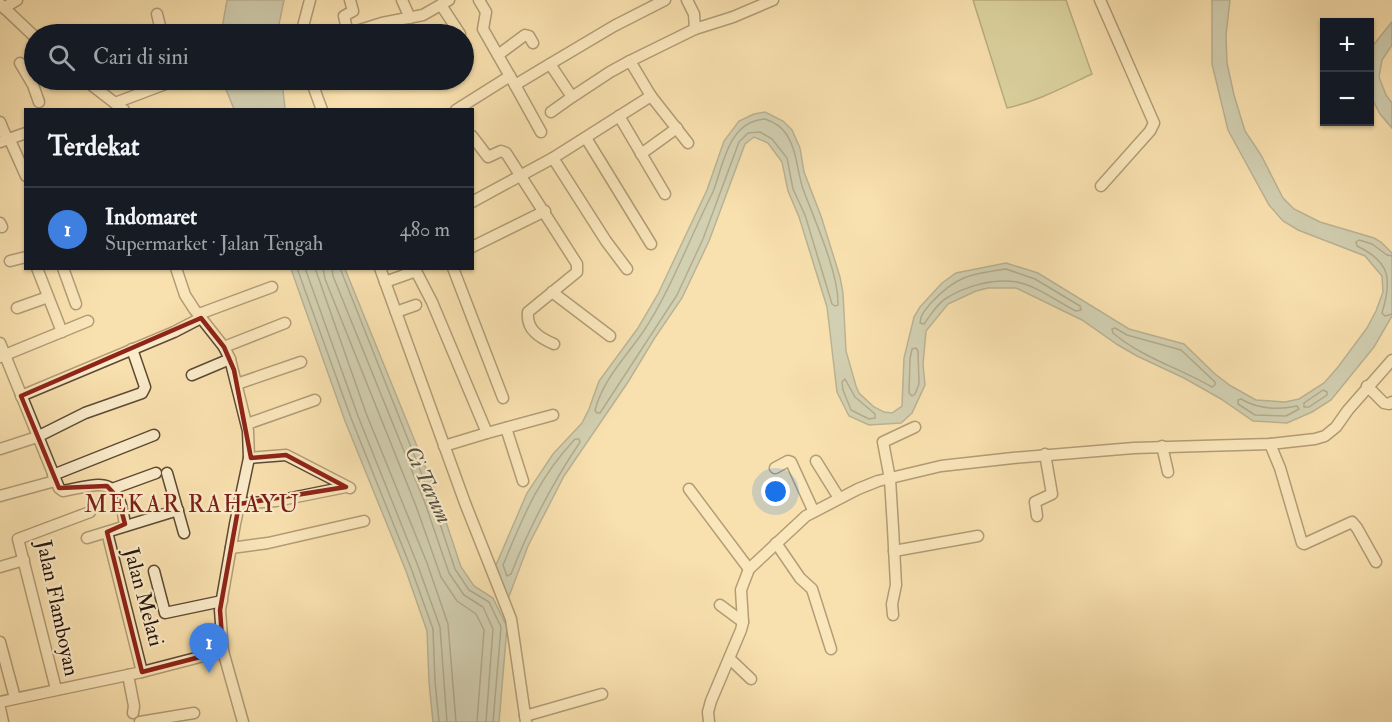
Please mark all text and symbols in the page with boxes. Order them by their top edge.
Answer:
map controls [1320,18,1374,126]
button: + [1320,18,1374,72]
search box [24,24,474,90]
icon: search [45,41,78,74]
text: Cari di sini [93,43,189,71]
button: − [1320,72,1374,126]
text: Terdekat [48,131,139,163]
text: Indomaret [105,203,197,231]
text: 1 [64,217,71,242]
text: 480 m [400,217,450,242]
text: Supermarket · Jalan Tengah [105,231,323,256]
water label: Ci Tarum [398,441,458,528]
your location [761,477,790,506]
district label: MEKAR RAHAYU [84,489,300,520]
street label: Jalan Flamboyan [30,537,85,679]
street label: Jalan Melati [117,544,170,650]
pin: 1 [190,624,228,673]

